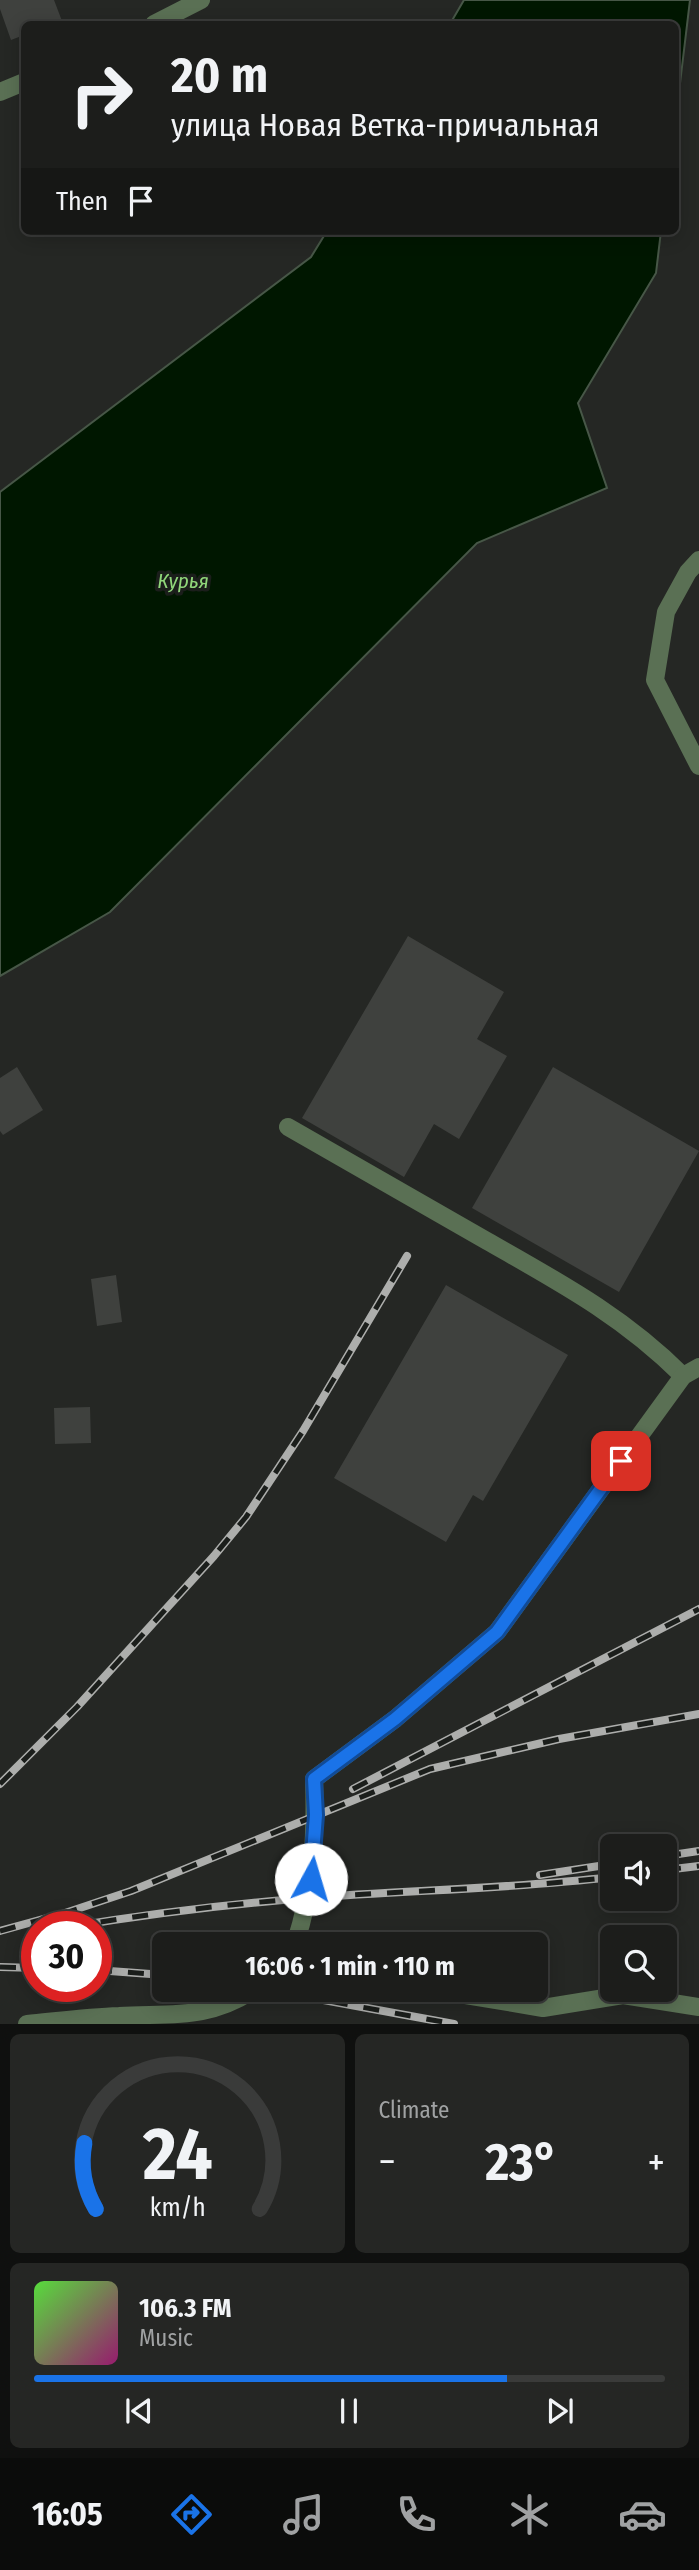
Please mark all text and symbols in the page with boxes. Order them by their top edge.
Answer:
text: 20 m [171,46,268,105]
icon: right [56,49,147,140]
text: улица Новая Ветка-причальная [171,106,600,144]
icon: arrive [122,182,160,220]
text: Then [56,186,108,217]
water label: Курья [157,568,209,594]
pin [591,1431,651,1491]
icon: arrive [602,1442,640,1480]
map controls [600,1834,677,2002]
button: sound [600,1834,677,1911]
position arrow [274,1842,348,1916]
speed limit sign: 30 [21,1911,112,2002]
button: search [600,1925,677,2002]
text: 16:06 · 1 min · 110 m [245,1951,455,1982]
text: Climate [379,2096,449,2124]
text: 24 [141,2112,212,2199]
text: 23° [485,2131,558,2194]
text: − [379,2139,396,2185]
text: + [648,2139,665,2185]
text: km/h [149,2193,205,2223]
text: 106.3 FM [139,2293,231,2324]
text: Music [139,2324,193,2352]
icon: previous [120,2392,158,2430]
icon: pause [330,2392,368,2430]
icon: next [541,2392,579,2430]
icon: directions [167,2490,216,2539]
icon: music [279,2490,328,2539]
icon: phone [392,2490,441,2539]
icon: climate [505,2490,554,2539]
icon: car [618,2490,667,2539]
text: 16:05 [32,2495,103,2533]

